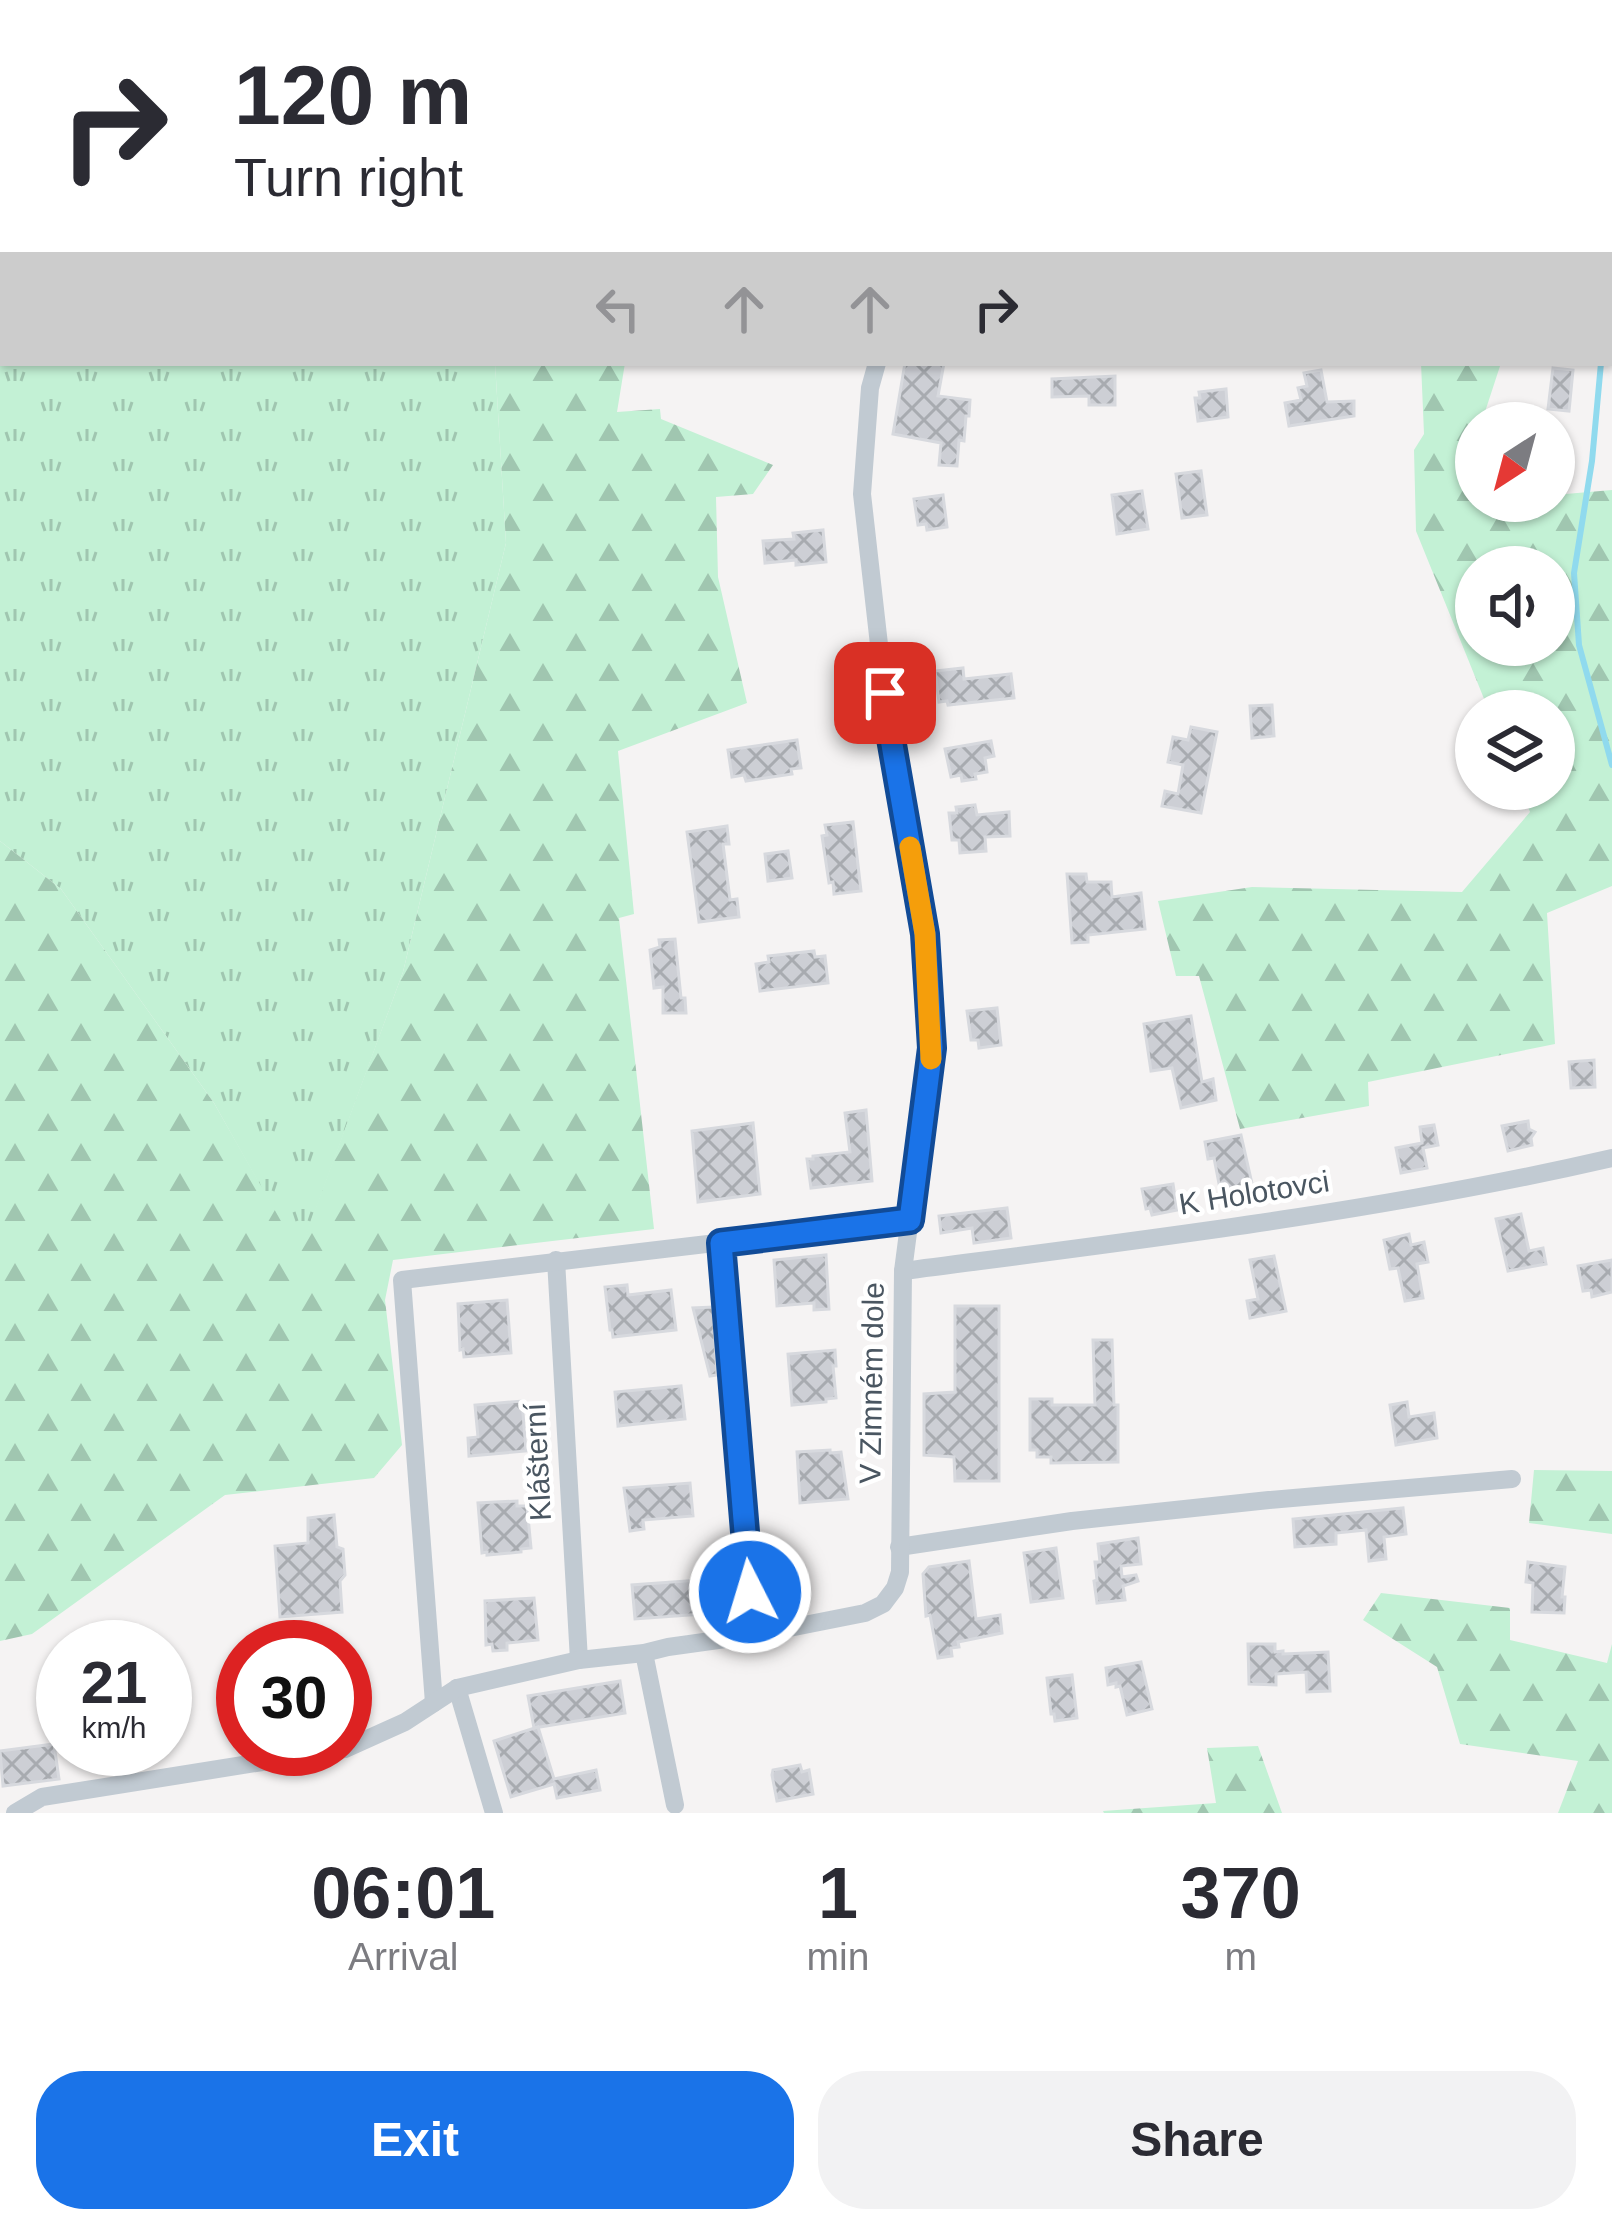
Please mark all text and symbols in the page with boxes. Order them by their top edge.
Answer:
icon: right [36,48,192,204]
text: 120 m [234,48,472,142]
text: Turn right [234,147,463,207]
icon: left [585,276,651,342]
icon: ahead [711,276,777,342]
icon: ahead [837,276,903,342]
icon: right [963,276,1029,342]
north arrow [1455,402,1575,522]
map controls [1455,402,1575,810]
button: sound [1455,546,1575,666]
pin [834,642,936,744]
icon: arrive [852,660,918,726]
button: layers [1455,690,1575,810]
street label: K Holotovci [1176,1164,1331,1221]
street label: V Zimném dole [853,1282,890,1484]
street label: Klášterní [518,1401,557,1522]
position arrow [687,1529,813,1655]
speed limit sign: 30 [216,1620,372,1776]
text: 21 [81,1649,147,1716]
text: km/h [81,1711,147,1744]
text: 06:01 [311,1853,495,1933]
text: 1 [818,1853,858,1933]
text: 370 [1181,1853,1301,1933]
text: Arrival [348,1935,459,1978]
text: min [807,1935,869,1978]
text: m [1224,1935,1257,1978]
button: Exit [36,2071,794,2209]
button: Share [818,2071,1576,2209]

